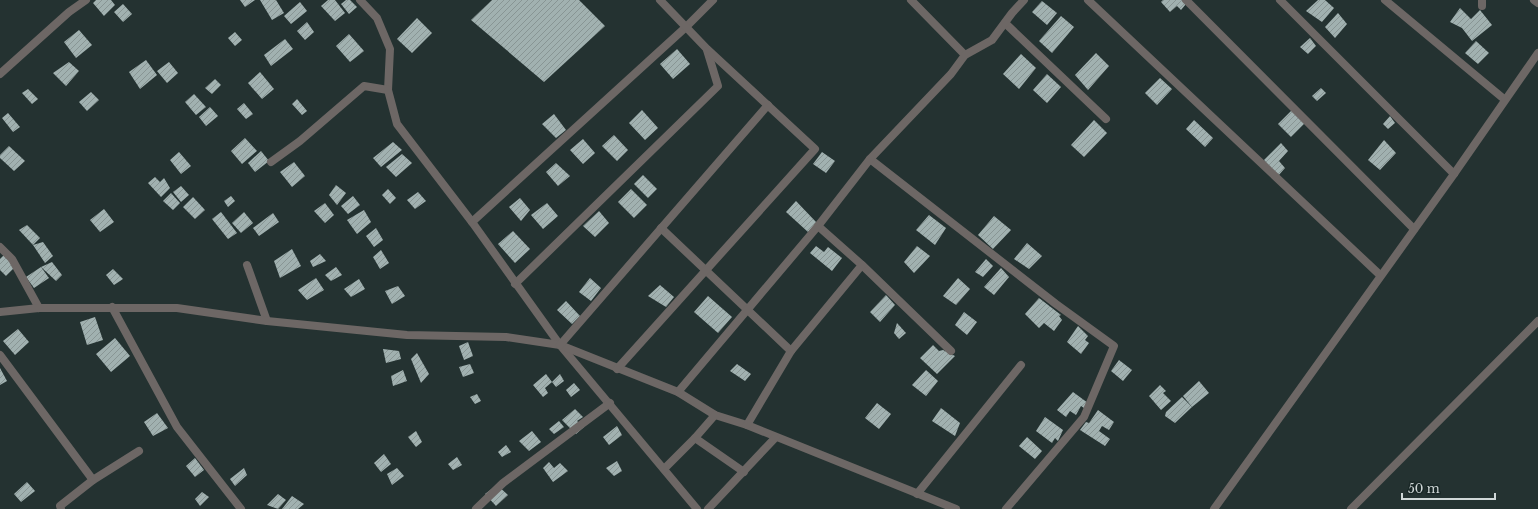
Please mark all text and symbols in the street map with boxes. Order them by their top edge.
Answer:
scale bar [1402,475,1495,501]
text: 50 m [1408,481,1440,496]

